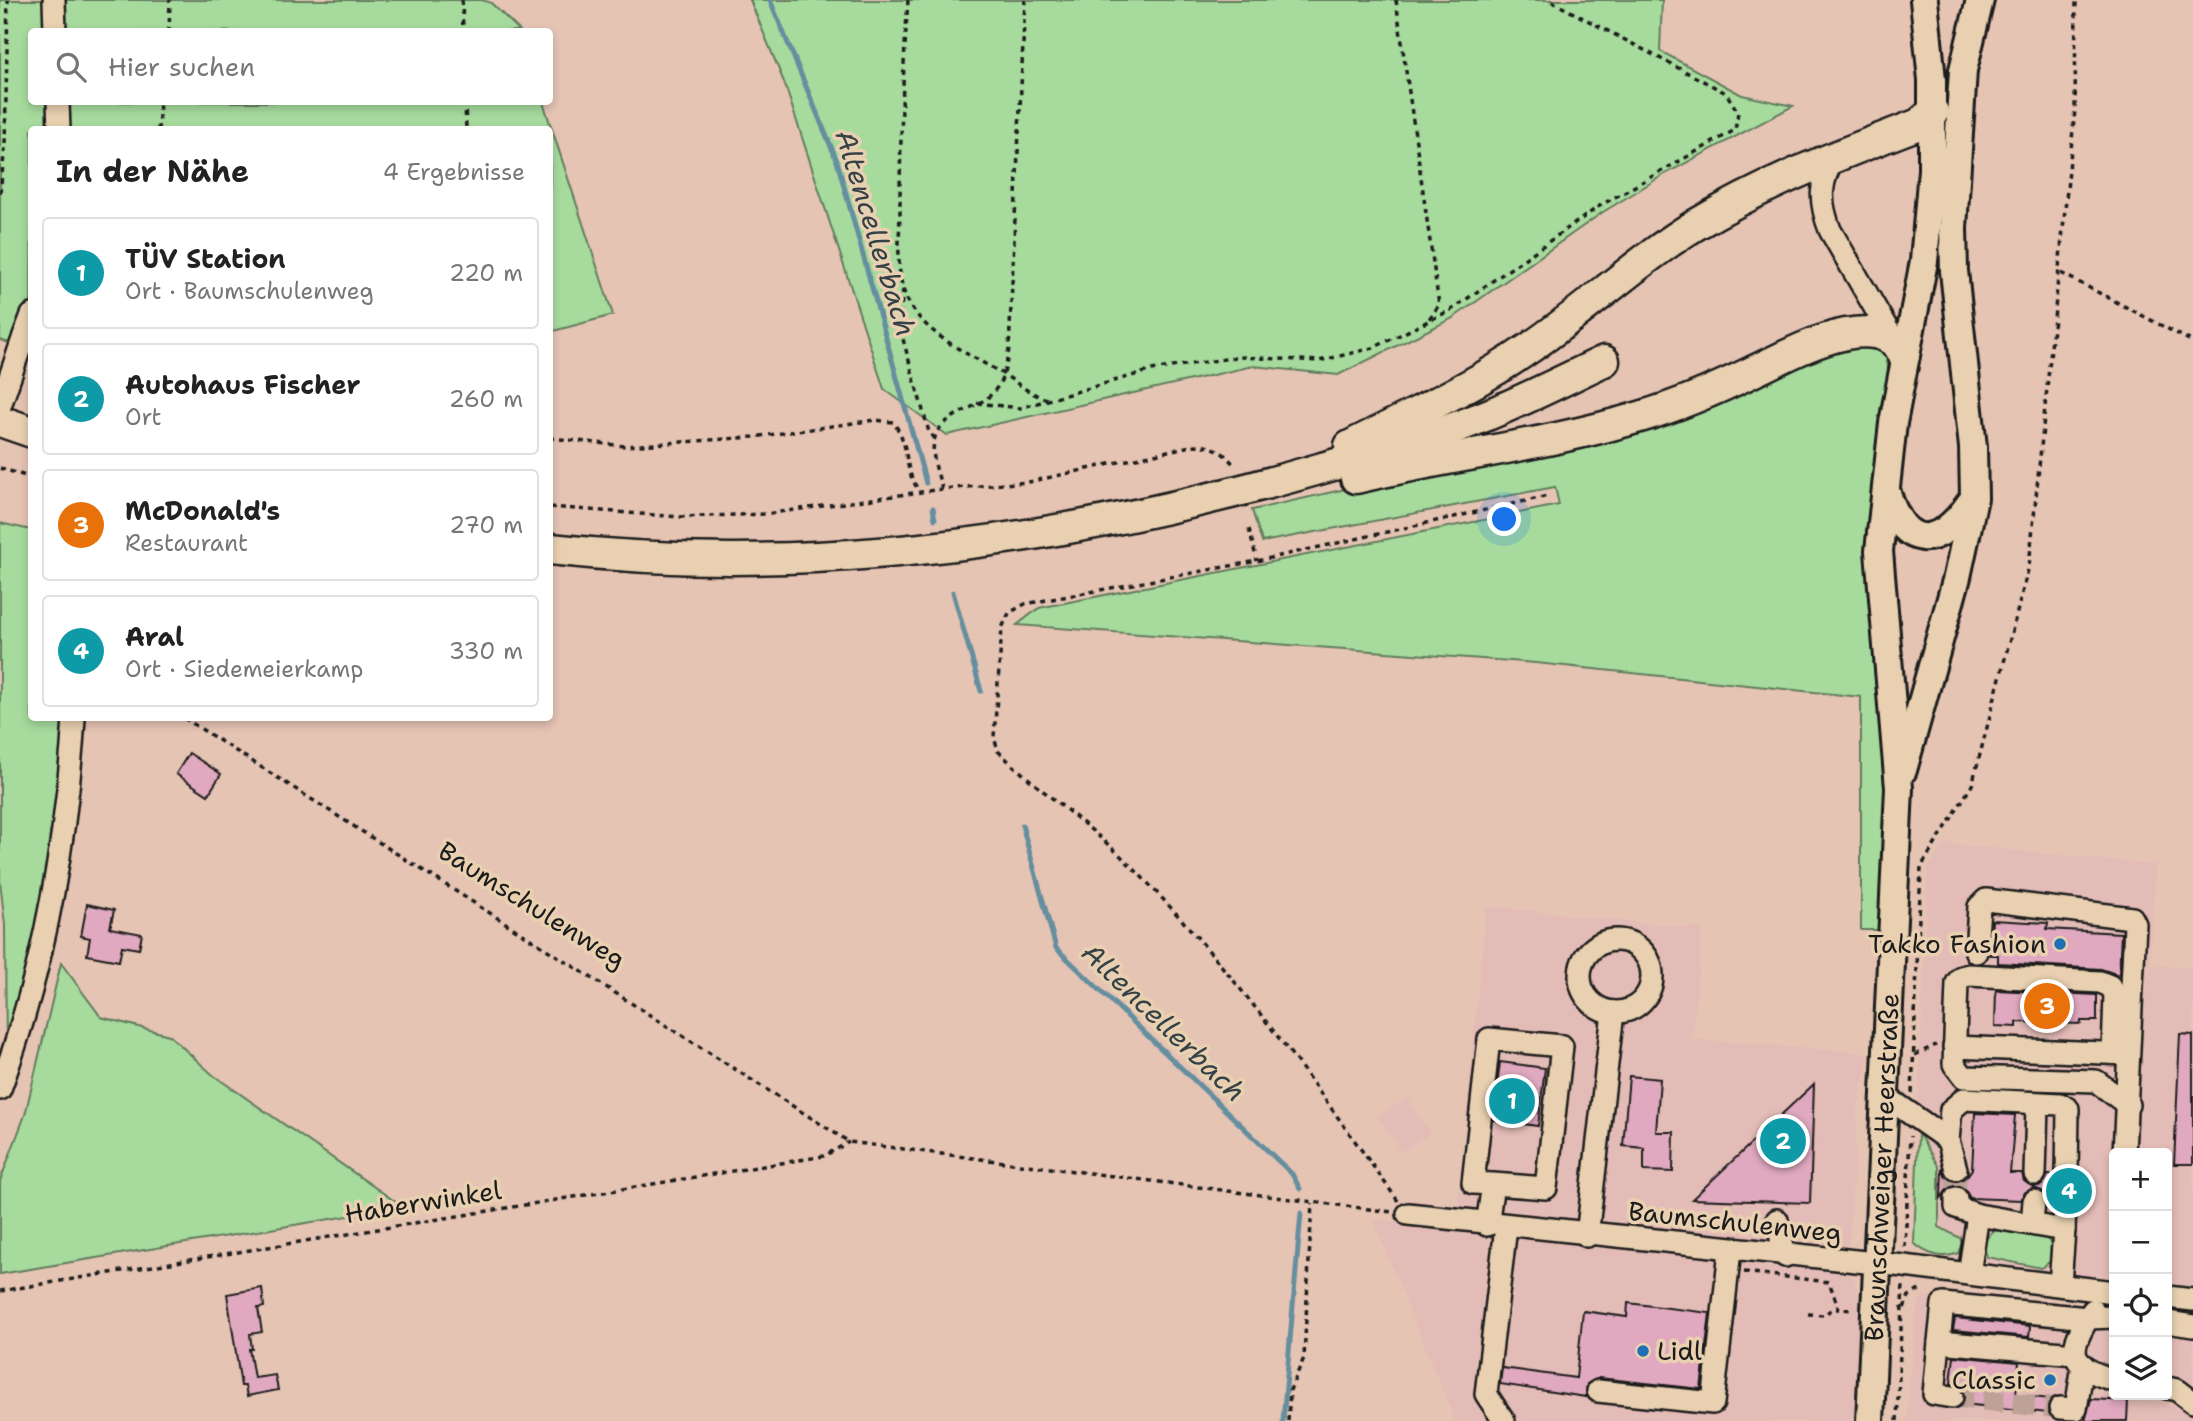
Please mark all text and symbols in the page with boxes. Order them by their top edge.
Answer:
search box [28,28,553,105]
icon: search [52,48,90,86]
text: Hier suchen [108,49,255,84]
water label: Altencellerbach [827,125,925,341]
text: In der Nähe [56,151,249,192]
text: 4 Ergebnisse [383,157,525,187]
text: TÜV Station [125,241,286,276]
text: 1 [76,258,86,288]
text: 220 m [449,258,523,288]
text: Ort · Baumschulenweg [125,276,374,306]
text: Autohaus Fischer [125,367,360,402]
text: 2 [73,384,89,414]
text: 260 m [449,384,523,414]
text: Ort [125,402,162,432]
text: McDonald's [125,493,280,528]
your location [1487,502,1521,536]
text: 3 [73,510,89,540]
text: 270 m [449,510,523,540]
text: Restaurant [125,528,248,558]
text: Aral [125,619,184,654]
text: 4 [73,636,89,666]
text: 330 m [449,636,523,666]
text: Ort · Siedemeierkamp [125,654,363,684]
street label: Baumschulenweg [432,833,632,976]
place label: Takko Fashion [1868,926,2046,961]
water label: Altencellerbach [1074,934,1254,1110]
marker: Takko Fashion [2052,936,2068,952]
pin: 3 [2024,980,2070,1032]
street label: Braunschweiger Heerstraße [1856,992,1907,1342]
pin: 1 [1489,1075,1535,1127]
pin: 2 [1760,1115,1806,1167]
map controls [2109,1148,2172,1400]
button: + [2109,1148,2172,1211]
pin: 4 [2046,1165,2092,1217]
street label: Haberwinkel [342,1172,504,1231]
street label: Baumschulenweg [1627,1193,1844,1250]
button: − [2109,1211,2172,1274]
button: locate [2109,1274,2172,1337]
place label: Lidl [1657,1333,1702,1368]
button: layers [2109,1337,2172,1400]
marker: Lidl [1635,1343,1651,1359]
place label: Classic [1952,1362,2036,1397]
marker: Classic [2042,1372,2058,1388]

